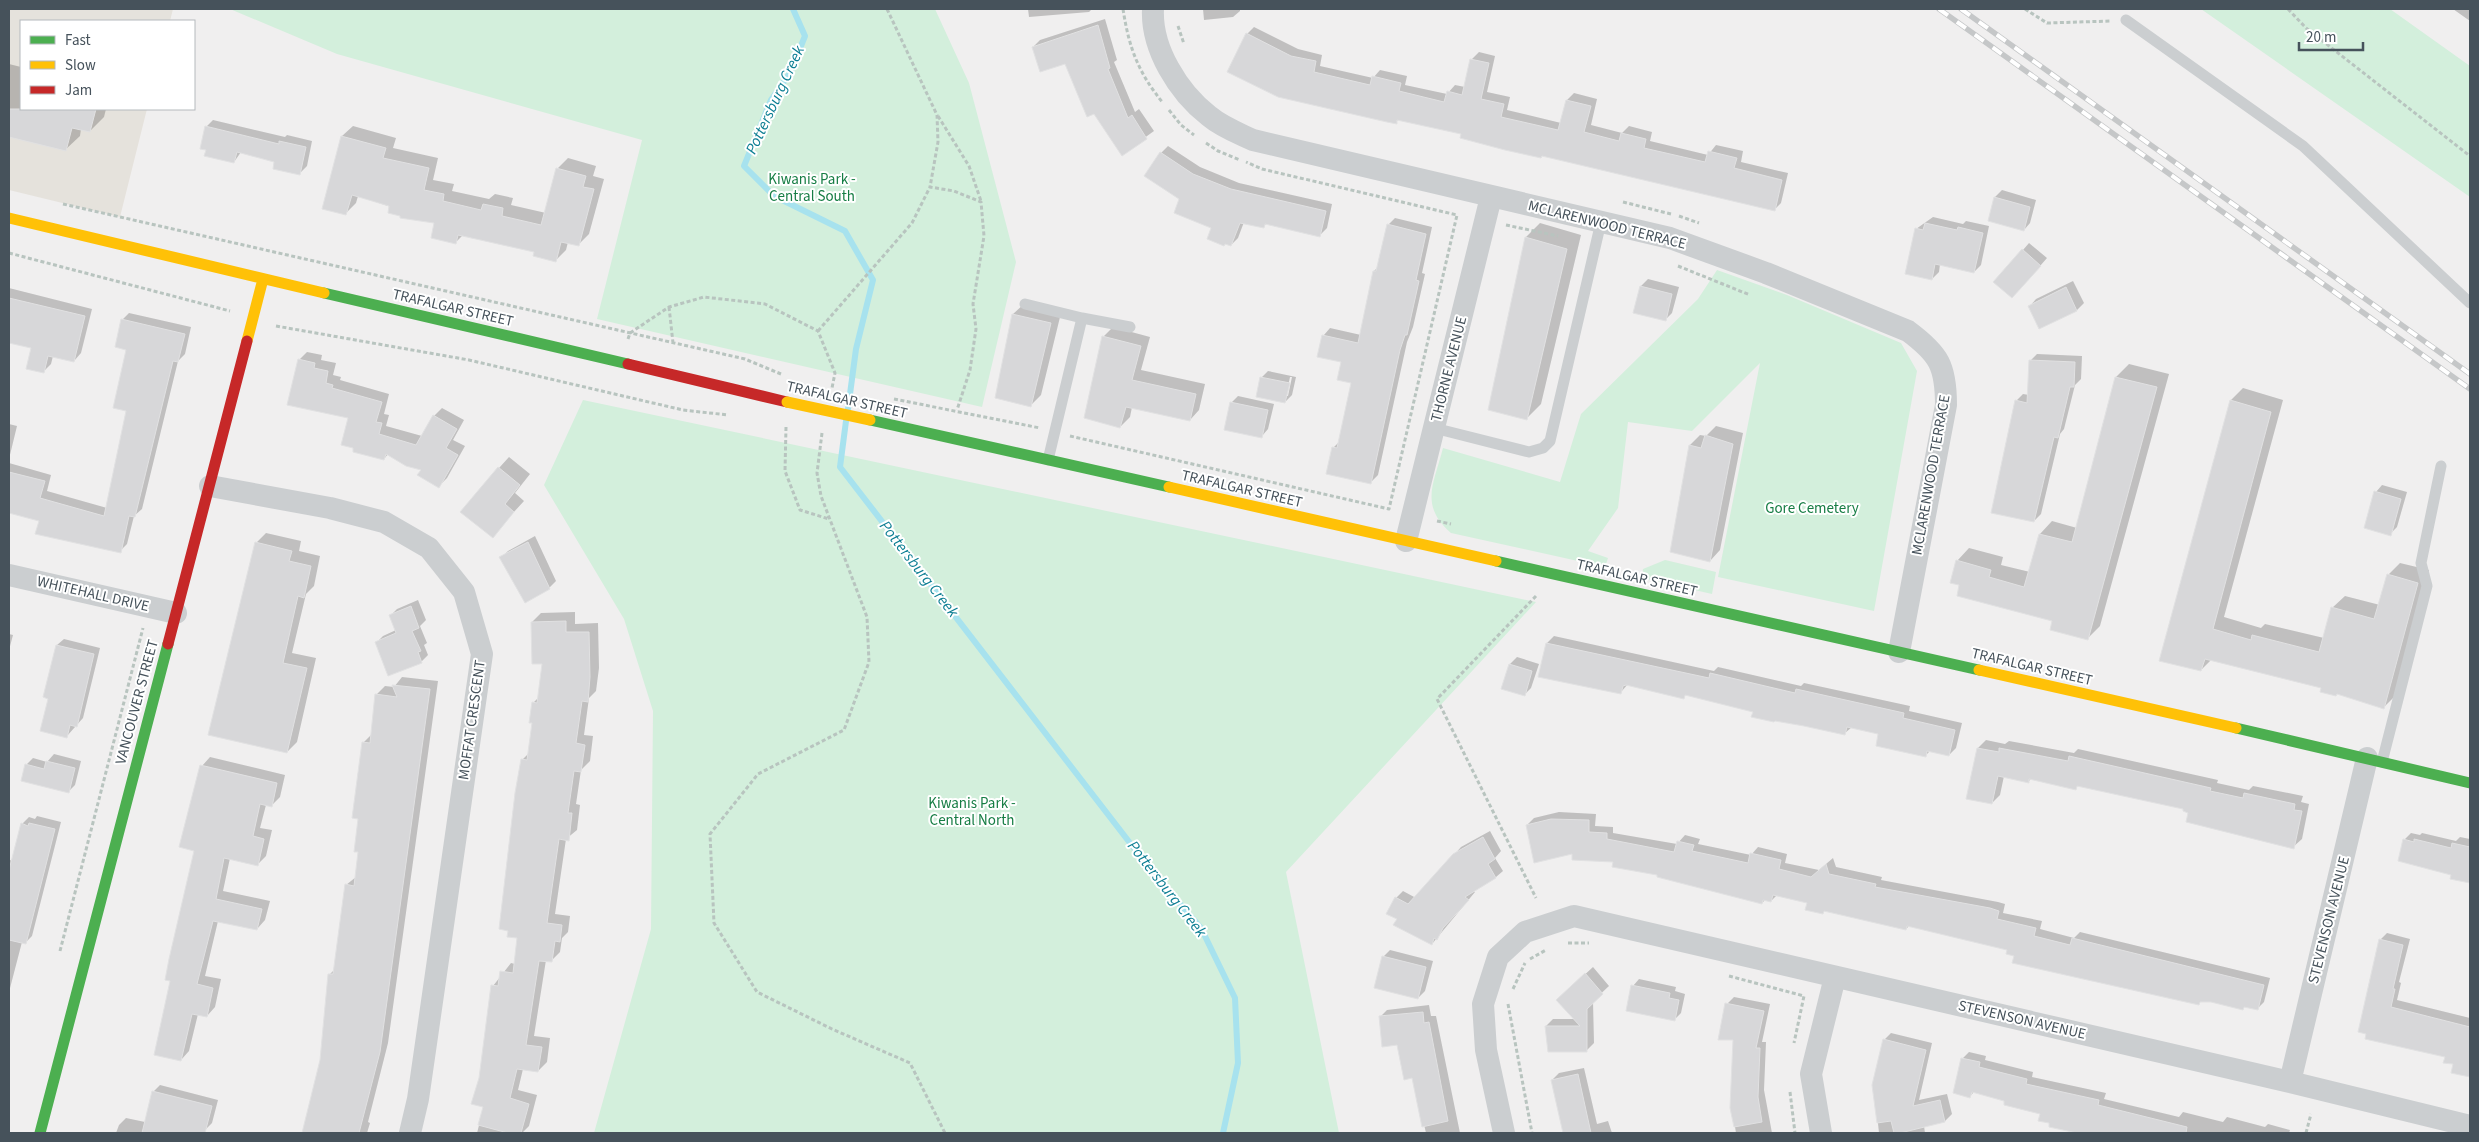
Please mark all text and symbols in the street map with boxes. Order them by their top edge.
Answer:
legend [20,20,195,110]
scale bar [2299,20,2363,52]
text: 20 m [2306,27,2336,48]
text: Fast [65,30,91,51]
water label: Pottersburg Creek [740,42,810,158]
text: Slow [65,55,96,76]
text: Jam [65,80,92,101]
park label: Kiwanis Park - Central South [768,169,856,207]
street label: MCLARENWOOD TERRACE [1526,195,1688,255]
street label: TRAFALGAR STREET [390,284,516,332]
street label: THORNE AVENUE [1426,314,1472,424]
street label: TRAFALGAR STREET [784,376,910,424]
street label: MCLARENWOOD TERRACE [1907,393,1955,557]
street label: TRAFALGAR STREET [1179,465,1305,513]
park label: Gore Cemetery [1765,498,1859,519]
water label: Pottersburg Creek [874,516,964,622]
street label: TRAFALGAR STREET [1574,554,1700,602]
street label: WHITEHALL DRIVE [35,571,151,617]
street label: VANCOUVER STREET [110,637,164,767]
street label: TRAFALGAR STREET [1969,643,2095,691]
street label: MOFFAT CRESCENT [453,659,491,781]
park label: Kiwanis Park - Central North [928,793,1016,831]
water label: Pottersburg Creek [1122,836,1212,942]
street label: STEVENSON AVENUE [2303,854,2355,986]
street label: STEVENSON AVENUE [1956,995,2088,1045]

